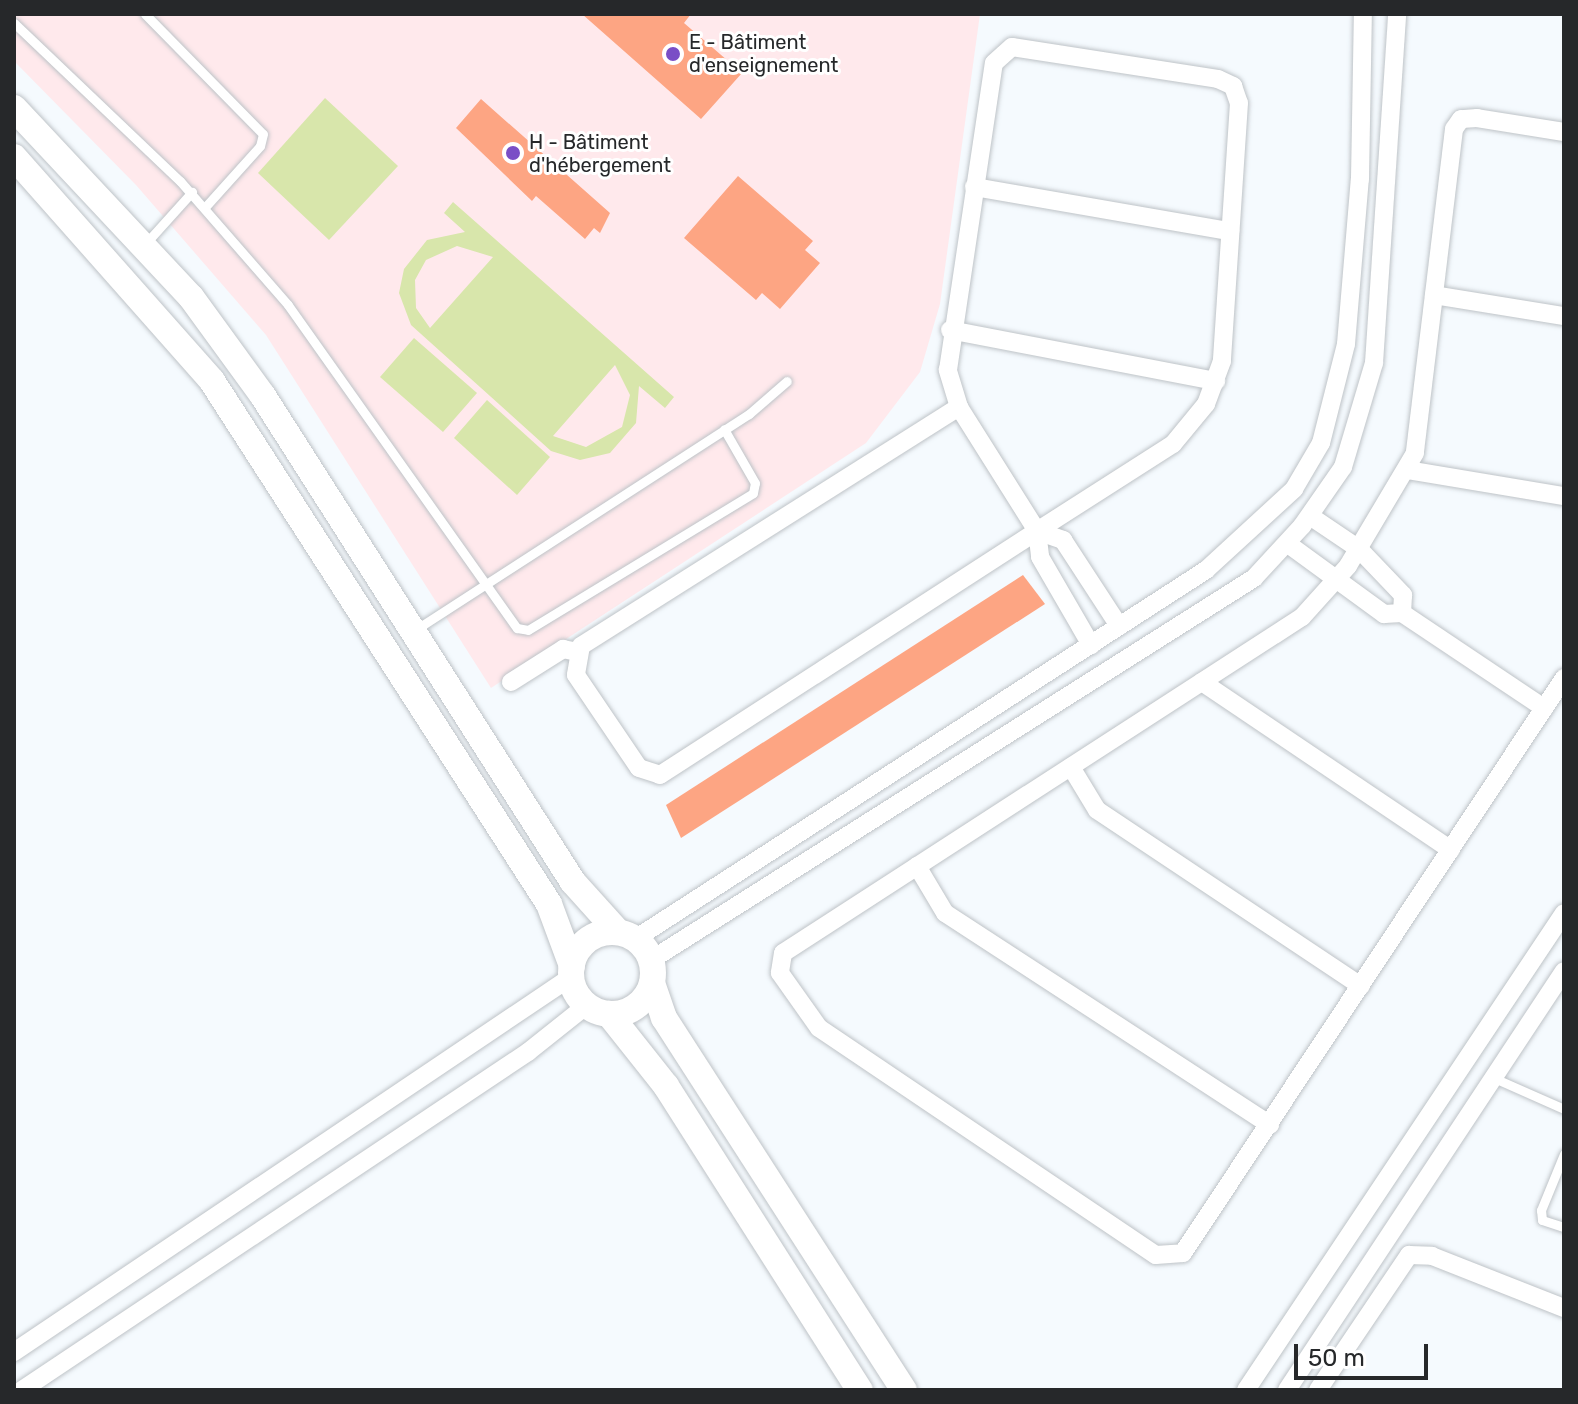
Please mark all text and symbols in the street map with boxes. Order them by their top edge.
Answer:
place label: E - Bâtiment d'enseignement [689,30,838,77]
marker: E - Bâtiment d'enseignement [664,45,682,63]
place label: H - Bâtiment d'hébergement [529,130,671,177]
marker: H - Bâtiment d'hébergement [504,144,522,162]
scale bar [1298,1328,1432,1378]
text: 50 m [1308,1344,1365,1372]

